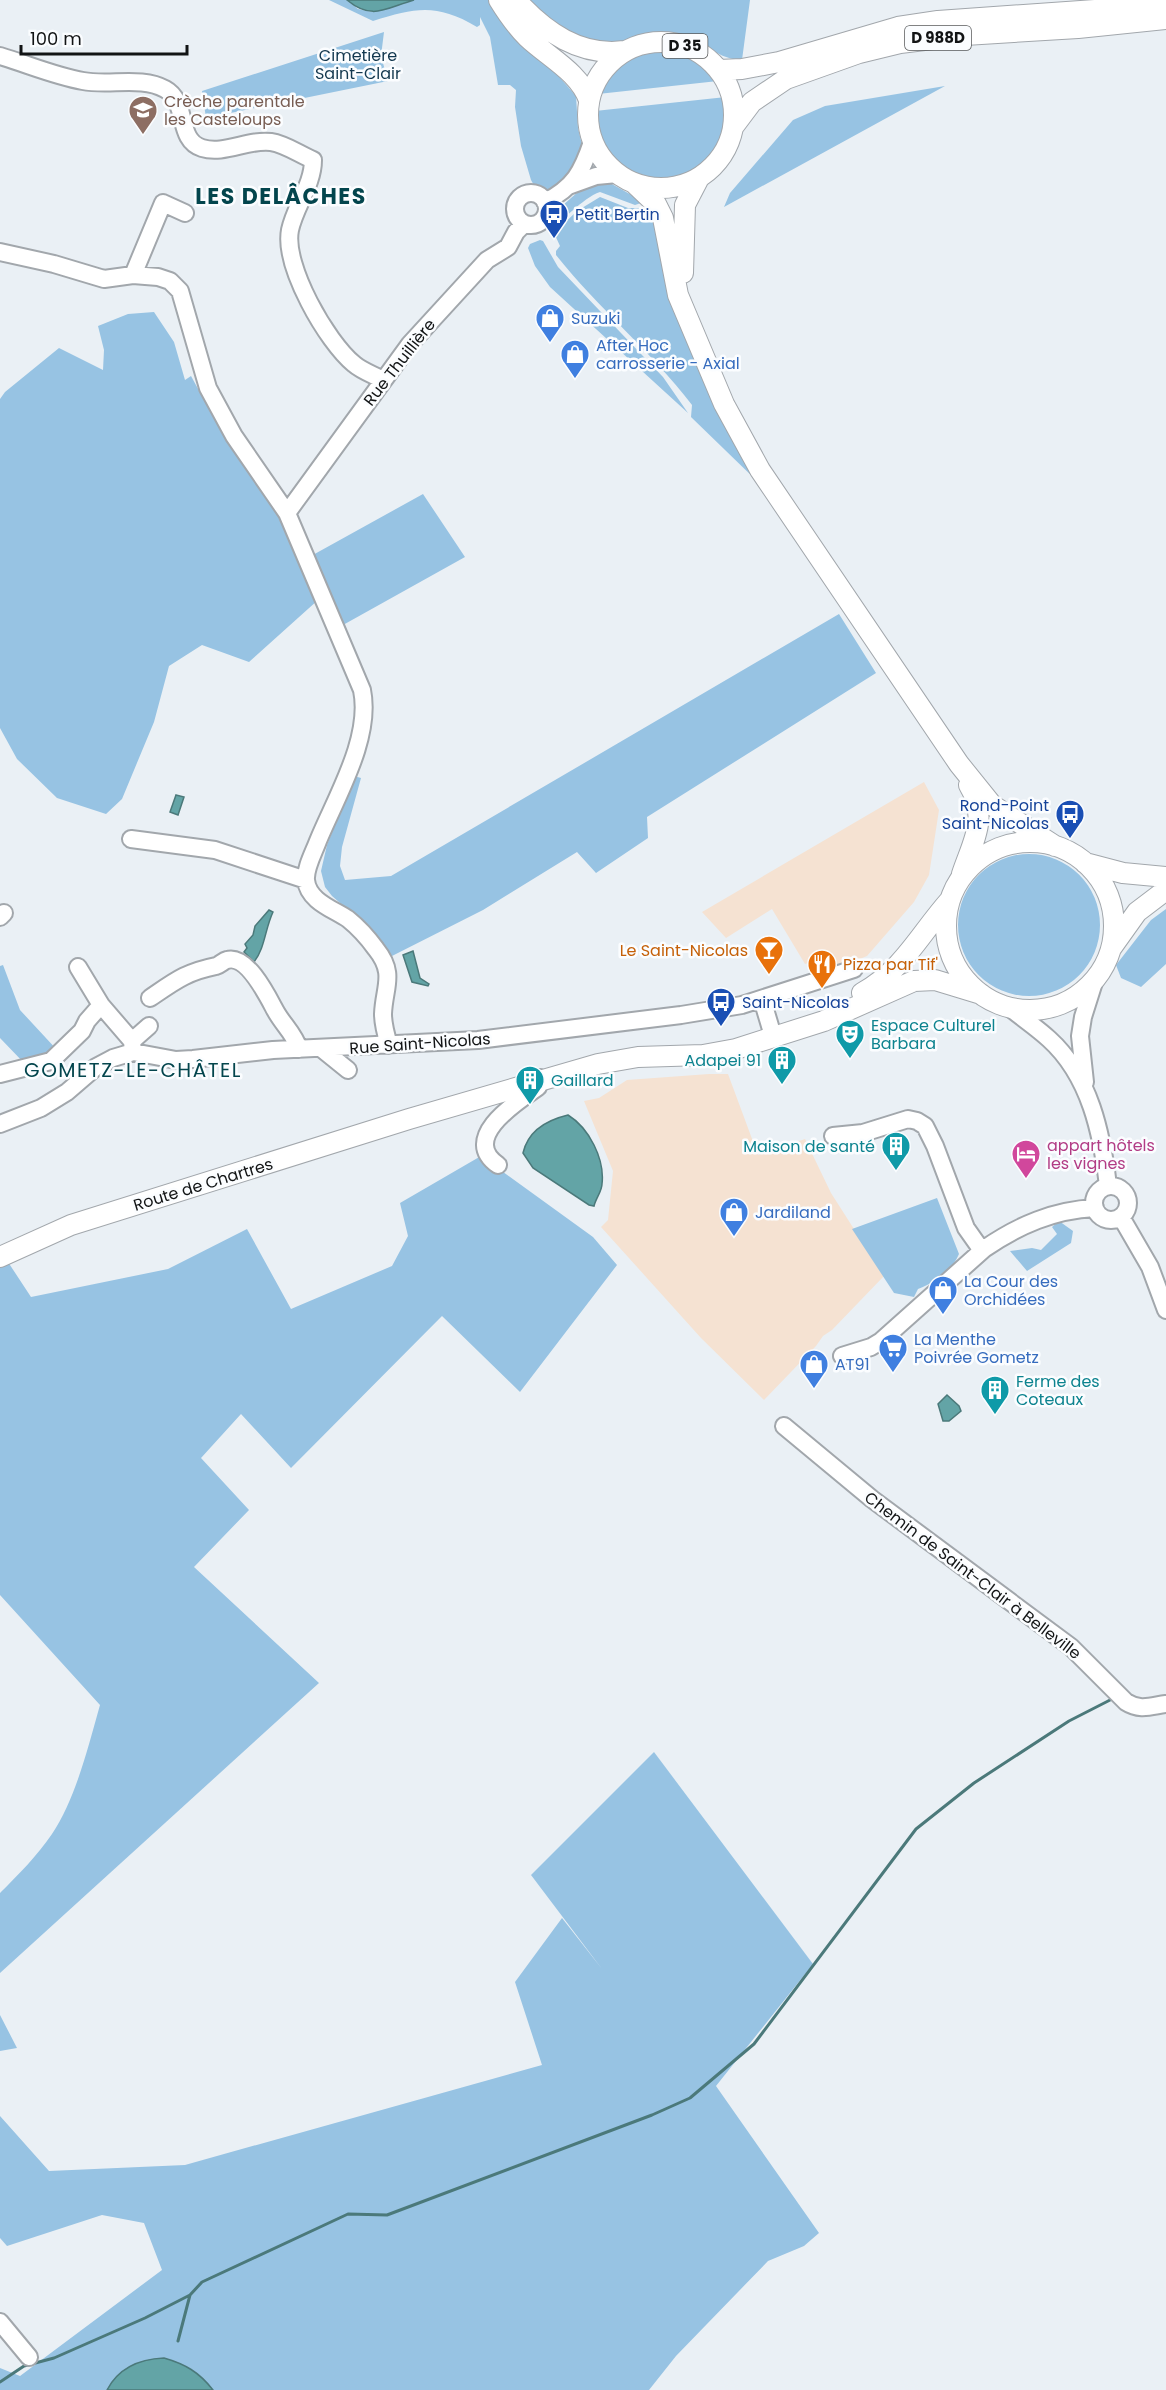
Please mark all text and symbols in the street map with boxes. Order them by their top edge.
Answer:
scale bar [21,18,188,56]
text: 100 m [30,26,82,51]
road number: D 988D [905,26,971,50]
road number: D 35 [662,34,708,58]
park label: Cimetière Saint-Clair [315,44,401,85]
place label: Crèche parentale les Casteloups [164,90,305,131]
school or university icon: Crèche parentale les Casteloups [127,94,159,136]
district label: LES DELÂCHES [195,181,367,212]
bus stop icon: Petit Bertin [538,198,570,240]
place label: Petit Bertin [575,203,660,226]
shop icon: Suzuki [534,302,566,344]
place label: Suzuki [571,307,620,330]
street label: Rue Thuillière [358,314,441,411]
place label: After Hoc carrosserie - Axial [596,334,740,375]
shop icon: After Hoc carrosserie - Axial [559,338,591,380]
place label: Rond-Point Saint-Nicolas [942,794,1049,835]
bus stop icon: Rond-Point Saint-Nicolas [1054,798,1086,840]
bar icon: Le Saint-Nicolas [753,934,785,976]
place label: Le Saint-Nicolas [620,939,748,962]
restaurant icon: Pizza par Tif' [806,948,838,990]
place label: Pizza par Tif' [843,953,938,976]
bus stop icon: Saint-Nicolas [705,986,737,1028]
place label: Saint-Nicolas [742,991,849,1014]
place label: Espace Culturel Barbara [871,1014,996,1055]
theatre icon: Espace Culturel Barbara [834,1018,866,1060]
street label: Rue Saint-Nicolas [349,1027,491,1060]
building icon: Adapei 91 [766,1044,798,1086]
place label: Adapei 91 [684,1049,761,1072]
district label: GOMETZ-LE-CHÂTEL [24,1056,242,1084]
building icon: Gaillard [514,1064,546,1106]
place label: Gaillard [551,1069,614,1092]
building icon: Maison de santé [880,1130,912,1172]
place label: appart hôtels les vignes [1047,1134,1155,1175]
place label: Maison de santé [743,1135,875,1158]
hotel icon: appart hôtels les vignes [1010,1138,1042,1180]
street label: Route de Chartres [131,1152,276,1217]
shop icon: Jardiland [718,1196,750,1238]
place label: Jardiland [755,1201,831,1224]
place label: La Cour des Orchidées [964,1270,1058,1311]
shop icon: La Cour des Orchidées [927,1274,959,1316]
place label: La Menthe Poivrée Gometz [914,1328,1039,1369]
supermarket icon: La Menthe Poivrée Gometz [877,1332,909,1374]
shop icon: AT91 [798,1348,830,1390]
place label: AT91 [835,1353,870,1376]
place label: Ferme des Coteaux [1016,1370,1100,1411]
building icon: Ferme des Coteaux [979,1374,1011,1416]
street label: Chemin de Saint-Clair à Belleville [860,1486,1086,1665]

